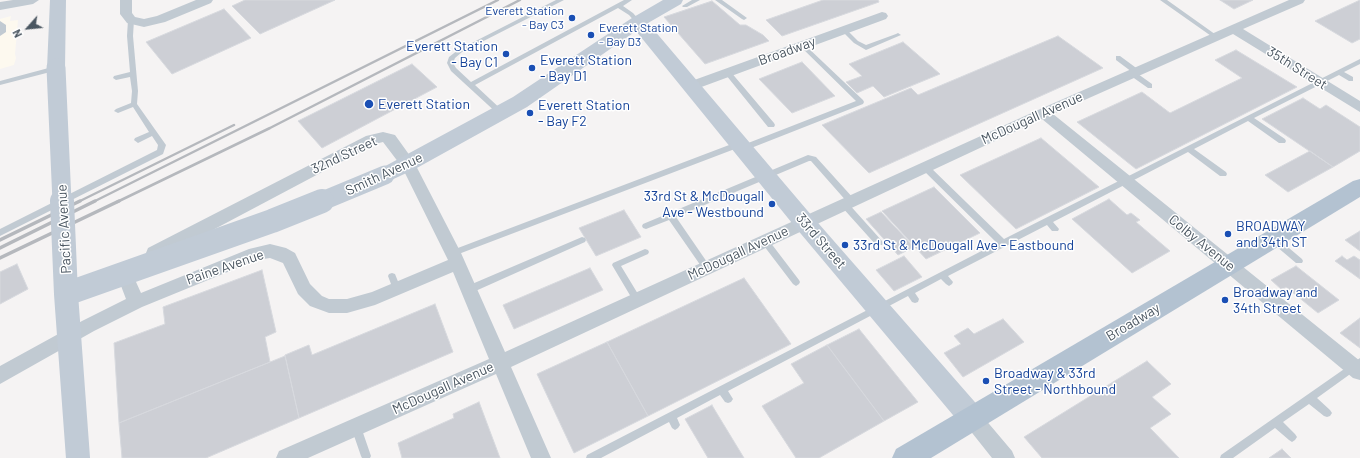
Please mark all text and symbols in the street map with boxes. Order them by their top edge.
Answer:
place label: Everett Station - Bay C3 [485,4,564,32]
north arrow [8,8,48,48]
marker: Everett Station - Bay C3 [567,13,577,23]
place label: Everett Station - Bay D3 [599,21,678,49]
text: N [9,27,24,40]
marker: Everett Station - Bay D3 [586,30,596,40]
street label: Broadway [756,33,818,69]
place label: Everett Station - Bay C1 [406,38,498,70]
street label: 35th Street [1264,43,1330,93]
marker: Everett Station - Bay C1 [501,49,511,59]
place label: Everett Station - Bay D1 [540,52,632,84]
marker: Everett Station - Bay D1 [527,63,537,73]
street label: McDougall Avenue [979,88,1085,148]
place label: Everett Station [378,96,470,112]
place label: Everett Station - Bay F2 [538,97,630,130]
marker: Everett Station [363,98,375,110]
marker: Everett Station - Bay F2 [525,108,535,118]
street label: 32nd Street [308,132,380,178]
street label: Smith Avenue [343,149,425,199]
street label: Pacific Avenue [53,184,75,274]
place label: 33rd St & McDougall Ave - Westbound [644,188,764,220]
marker: 33rd St & McDougall Ave - Westbound [767,199,777,209]
street label: 33rd Street [792,210,850,272]
street label: Colby Avenue [1165,211,1239,275]
place label: BROADWAY and 34th ST [1236,218,1307,250]
street label: McDougall Avenue [685,222,791,284]
marker: BROADWAY and 34th ST [1223,229,1233,239]
place label: 33rd St & McDougall Ave - Eastbound [853,237,1074,253]
marker: 33rd St & McDougall Ave - Eastbound [840,240,850,250]
street label: Paine Avenue [184,246,266,288]
place label: Broadway and 34th Street [1233,284,1318,316]
marker: Broadway and 34th Street [1220,295,1230,305]
street label: Broadway [1103,299,1163,345]
street label: McDougall Avenue [390,358,496,418]
place label: Broadway & 33rd Street - Northbound [994,365,1116,398]
marker: Broadway & 33rd Street - Northbound [981,376,991,386]

